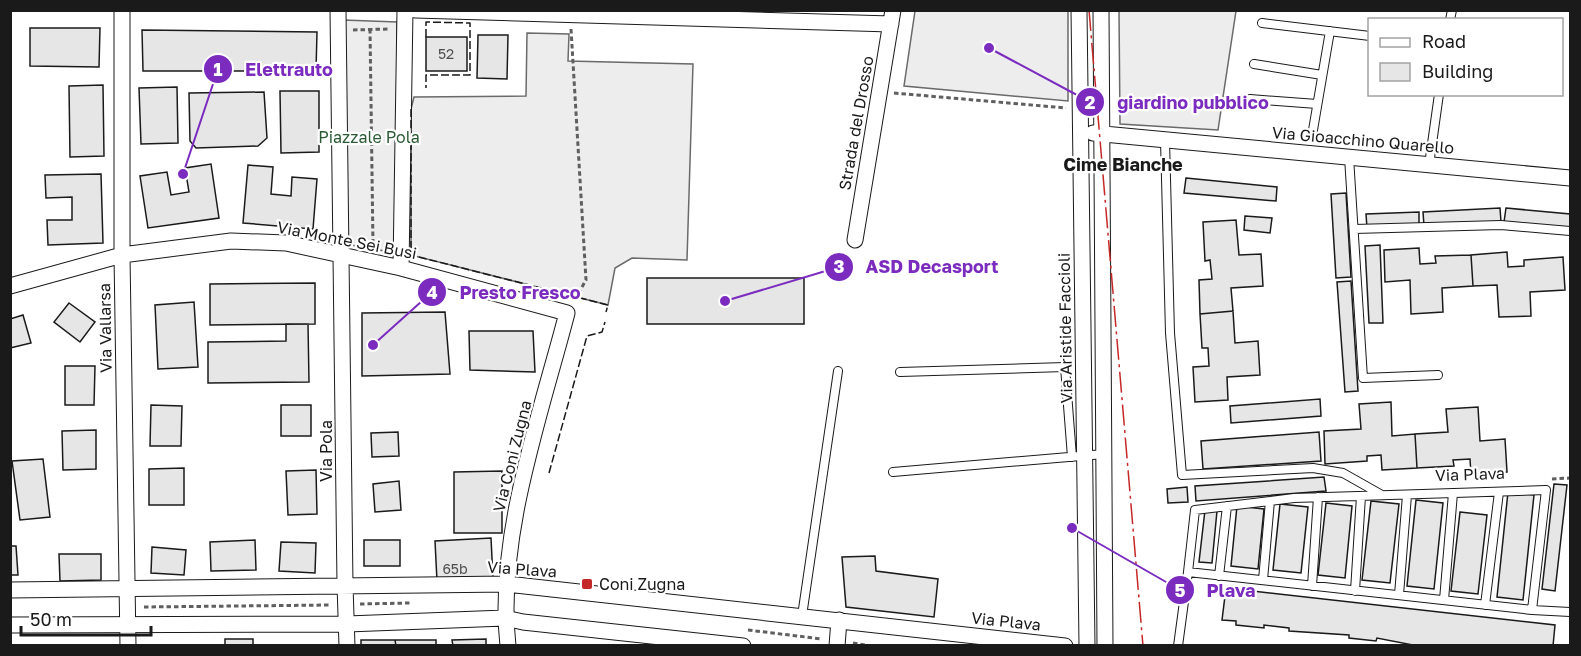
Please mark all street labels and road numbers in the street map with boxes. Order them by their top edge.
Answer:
street label: Strada del Drosso [834,54,878,192]
street label: Via Gioacchino Quarello [1271,122,1455,158]
street label: Via Monte Sei Busi [276,217,418,263]
street label: Via Aristide Faccioli [1054,253,1076,403]
street label: Via Vallarsa [94,283,116,373]
street label: Via Coni Zugna [488,398,536,514]
street label: Via Pola [316,420,336,482]
street label: Via Plava [1435,463,1505,485]
street label: Via Plava [486,557,558,581]
street label: Via Plava [970,607,1042,635]

